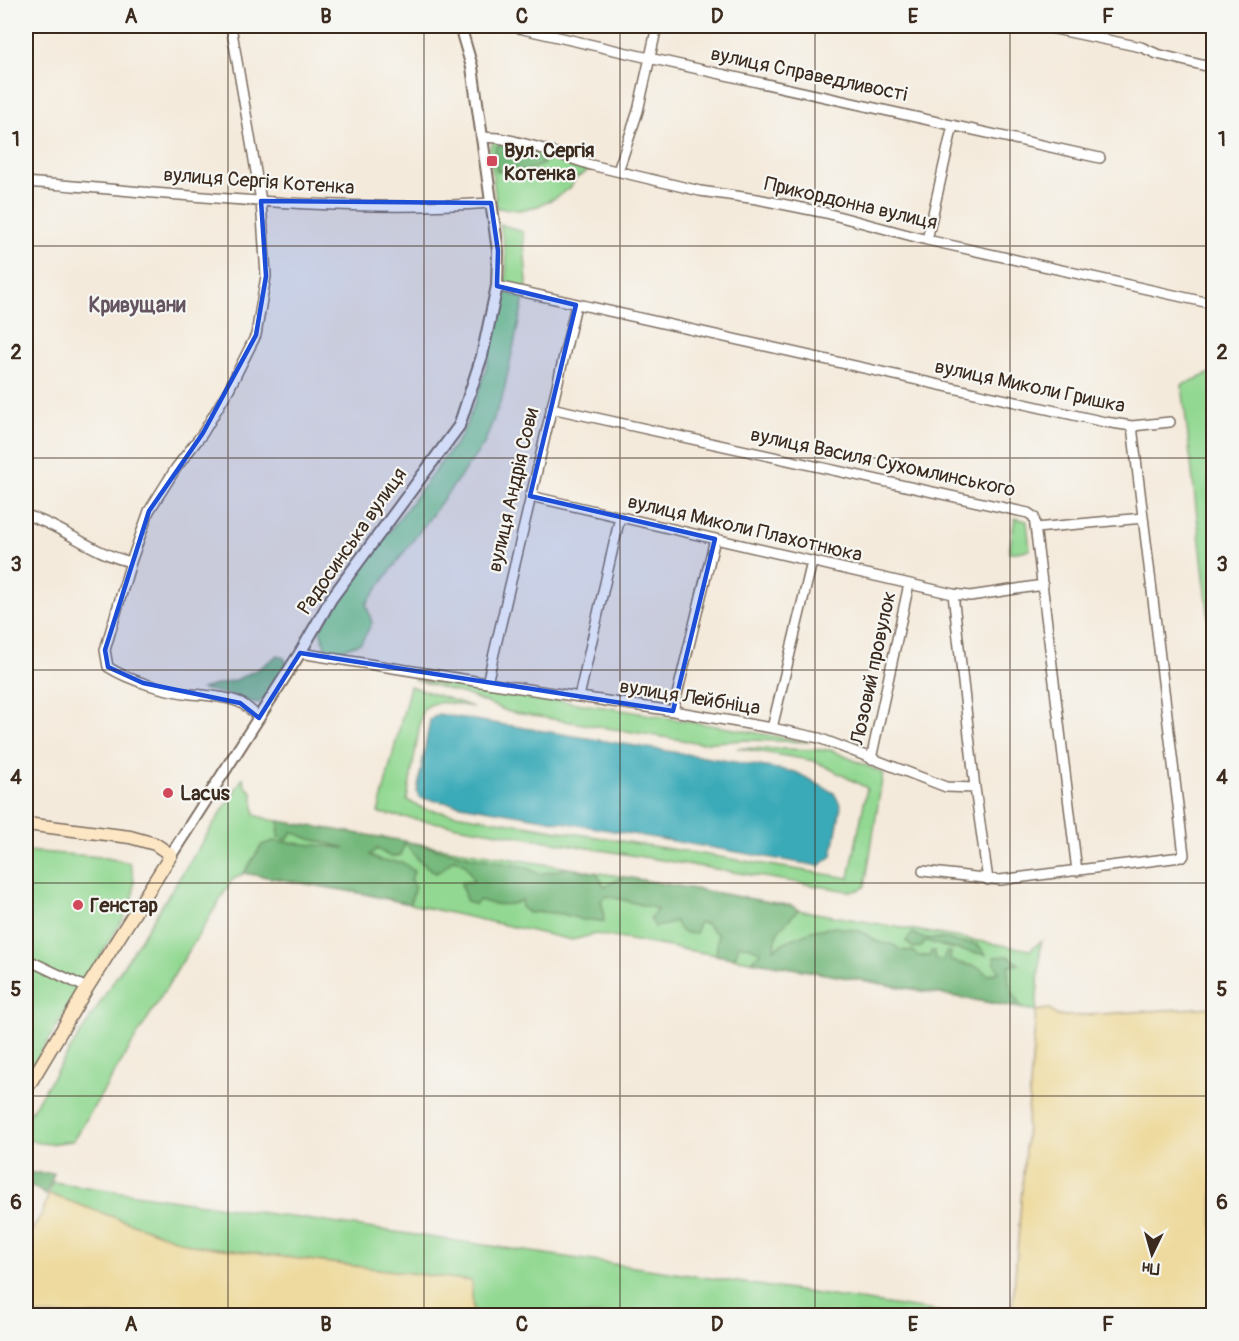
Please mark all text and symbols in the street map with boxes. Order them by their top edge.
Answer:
text: A [125,4,138,29]
text: B [320,4,332,29]
text: C [516,4,528,29]
text: D [711,4,724,29]
text: E [908,4,919,29]
text: F [1102,4,1114,29]
street label: вулиця Справедливості [708,41,910,107]
text: 1 [12,127,20,152]
text: 1 [1218,127,1226,152]
place label: Вул. Сергія Котенка [504,138,595,186]
marker: Вул. Сергія Котенка [485,154,499,168]
street label: вулиця Сергія Котенка [163,162,355,200]
street label: Прикордонна вулиця [762,171,940,235]
district label: Кривущани [88,292,186,319]
text: 2 [10,340,22,365]
text: 2 [1216,340,1228,365]
street label: вулиця Миколи Гришка [933,354,1127,418]
street label: вулиця Андрія Сови [482,405,544,574]
street label: вулиця Василя Сухомлинського [748,422,1018,502]
street label: Радосинська вулиця [292,463,412,619]
street label: вулиця Миколи Плахотнюка [625,489,865,567]
text: 3 [10,552,22,577]
text: 3 [1216,552,1228,577]
street label: Лозовий провулок [844,589,901,748]
street label: вулиця Лейбніца [618,674,762,720]
text: 4 [10,765,22,790]
text: 4 [1216,765,1228,790]
place label: Lacus [180,781,230,806]
marker: Lacus [161,786,175,800]
place label: Генстар [90,893,158,918]
marker: Генстар [71,898,85,912]
text: 5 [11,977,22,1002]
text: 5 [1217,977,1228,1002]
text: 6 [10,1190,22,1215]
text: 6 [1216,1190,1228,1215]
north arrow [1122,1224,1182,1284]
text: Пн [1141,1257,1160,1279]
text: A [125,1312,138,1337]
text: B [320,1312,332,1337]
text: C [516,1312,528,1337]
text: D [711,1312,724,1337]
text: E [908,1312,919,1337]
text: F [1102,1312,1114,1337]

